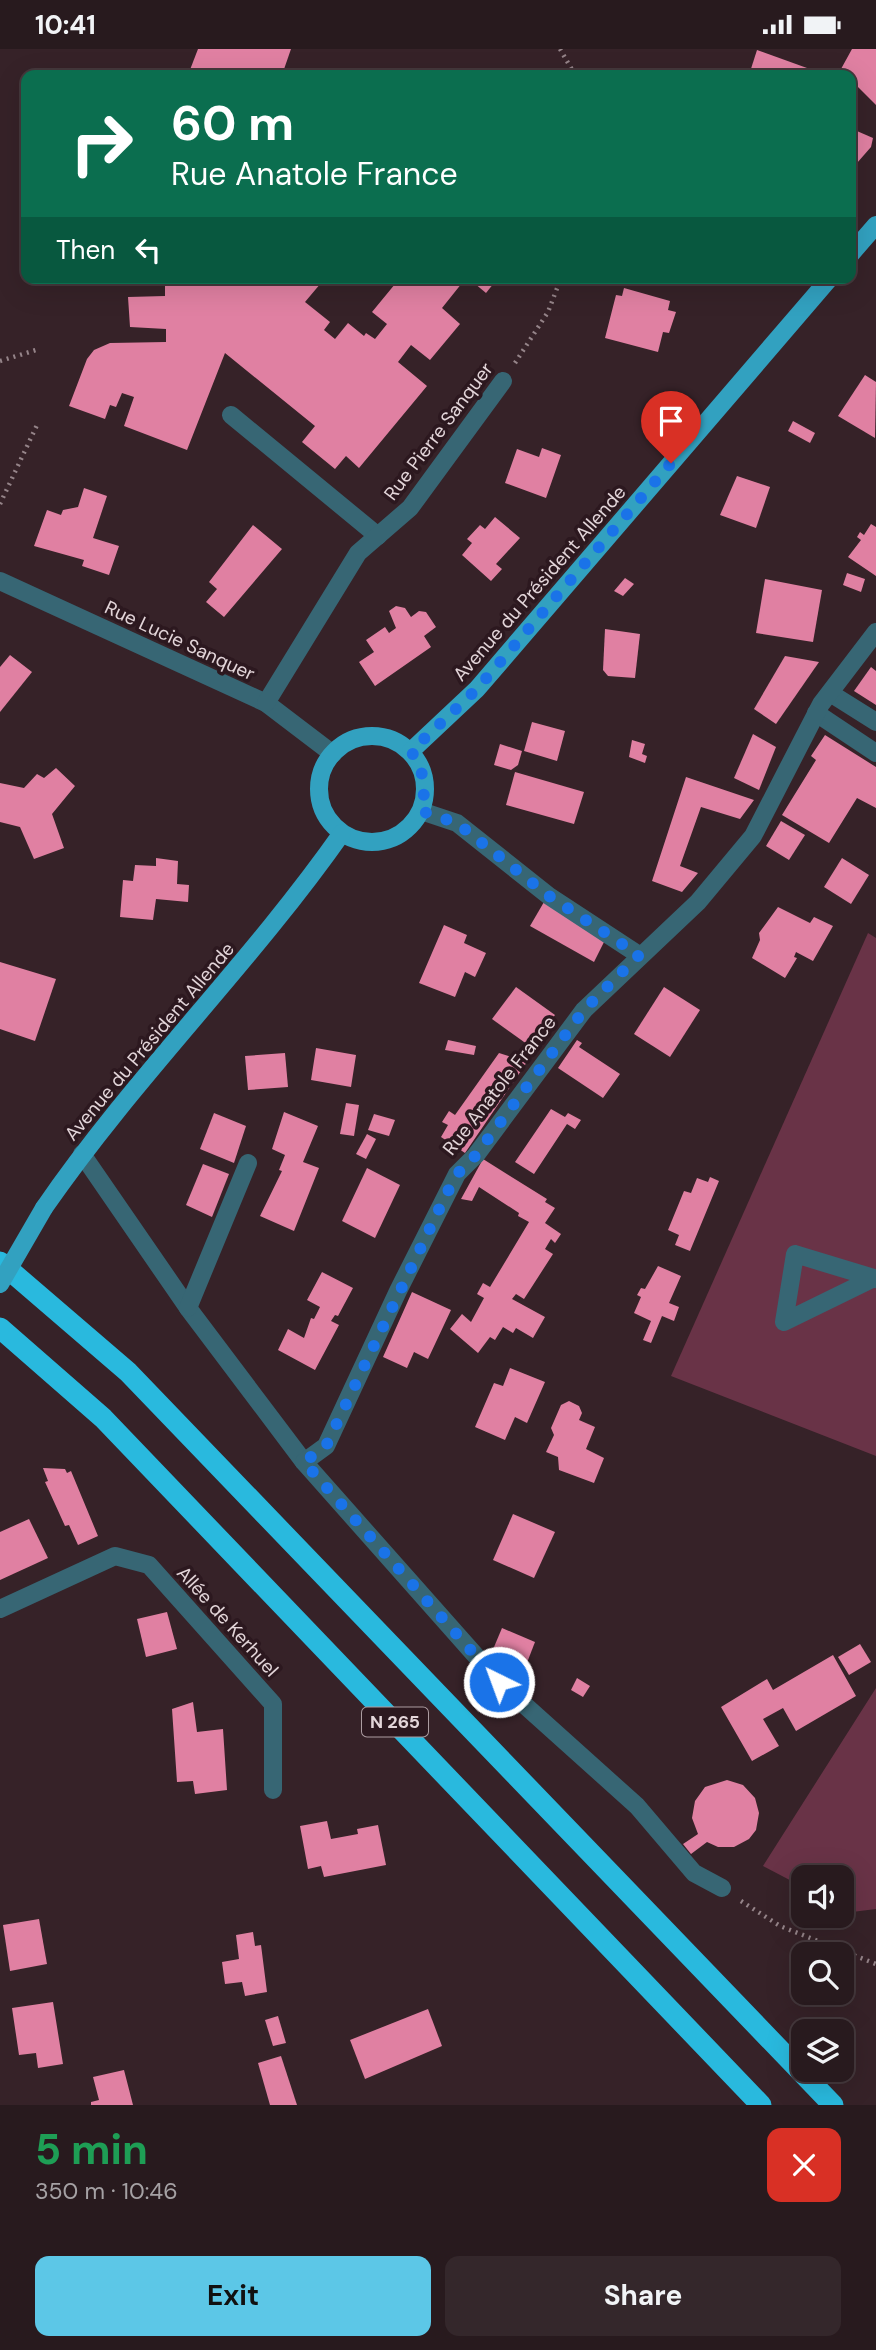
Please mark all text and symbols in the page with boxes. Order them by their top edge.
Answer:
text: 10:41 [35,8,96,42]
text: 60 m [171,91,294,155]
icon: right [56,98,147,189]
text: Rue Anatole France [171,153,458,195]
icon: left [129,231,167,269]
text: Then [56,233,115,267]
street label: Rue Pierre Sanquer [378,357,499,505]
pin [641,391,701,463]
icon: arrive [652,402,690,440]
street label: Avenue du Président Allende [447,480,631,686]
street label: Rue Lucie Sanquer [101,595,259,686]
street label: Avenue du Président Allende [59,937,240,1146]
street label: Rue Anatole France [437,1011,562,1160]
street label: Allée de Kerhuel [171,1561,284,1682]
position arrow [462,1645,536,1719]
road number: N 265 [362,1707,428,1737]
map controls [791,1865,854,2082]
button: sound [791,1865,854,1928]
button: search [791,1942,854,2005]
button: layers [791,2019,854,2082]
text: 5 min [35,2122,148,2177]
button: close [767,2128,841,2202]
text: 350 m · 10:46 [35,2176,178,2206]
button: Exit [35,2256,431,2336]
button: Share [445,2256,841,2336]

